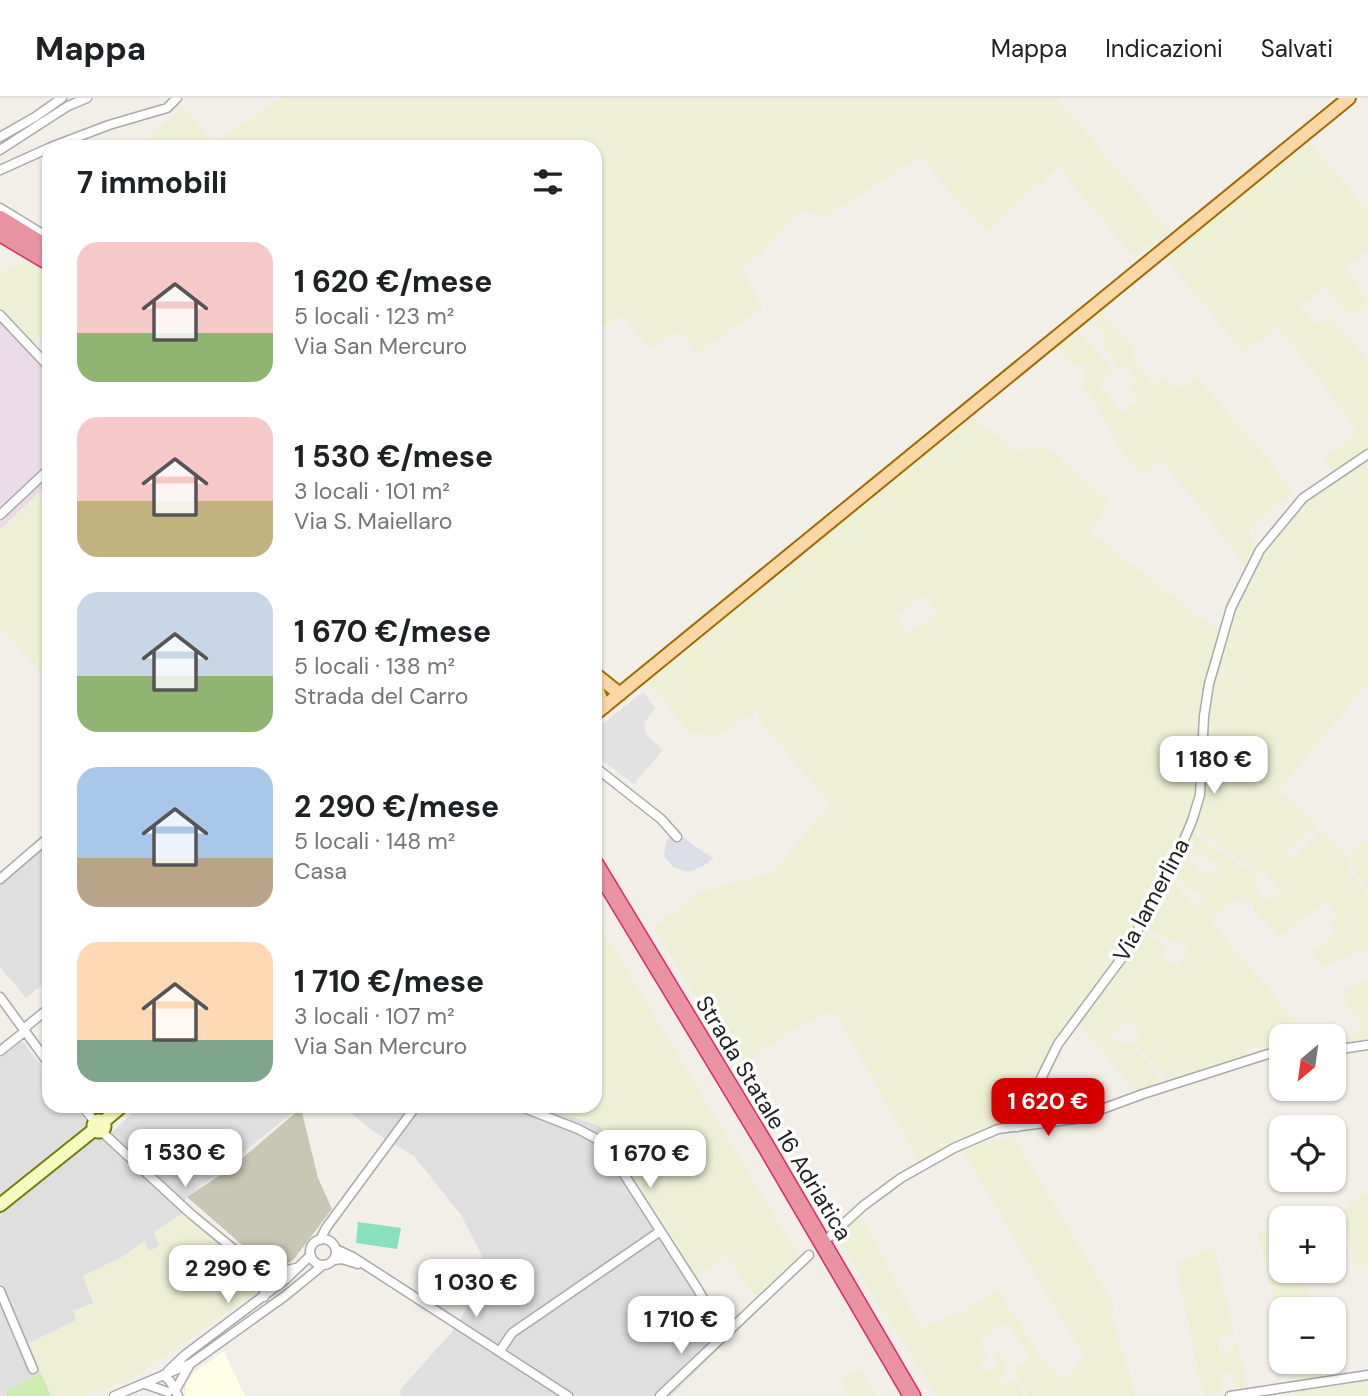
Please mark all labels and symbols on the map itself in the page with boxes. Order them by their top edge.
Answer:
pin: 1 180 € [1149,736,1279,796]
street label: Via lamerlina [1106,833,1196,967]
street label: Strada Statale 16 Adriatica [689,990,859,1246]
north arrow [1269,1024,1346,1101]
pin: 1 620 € [983,1079,1113,1138]
pin: 1 530 € [120,1130,250,1189]
pin: 1 670 € [585,1130,715,1190]
pin: 2 290 € [163,1246,293,1305]
pin: 1 030 € [411,1260,541,1319]
pin: 1 710 € [616,1296,746,1356]

